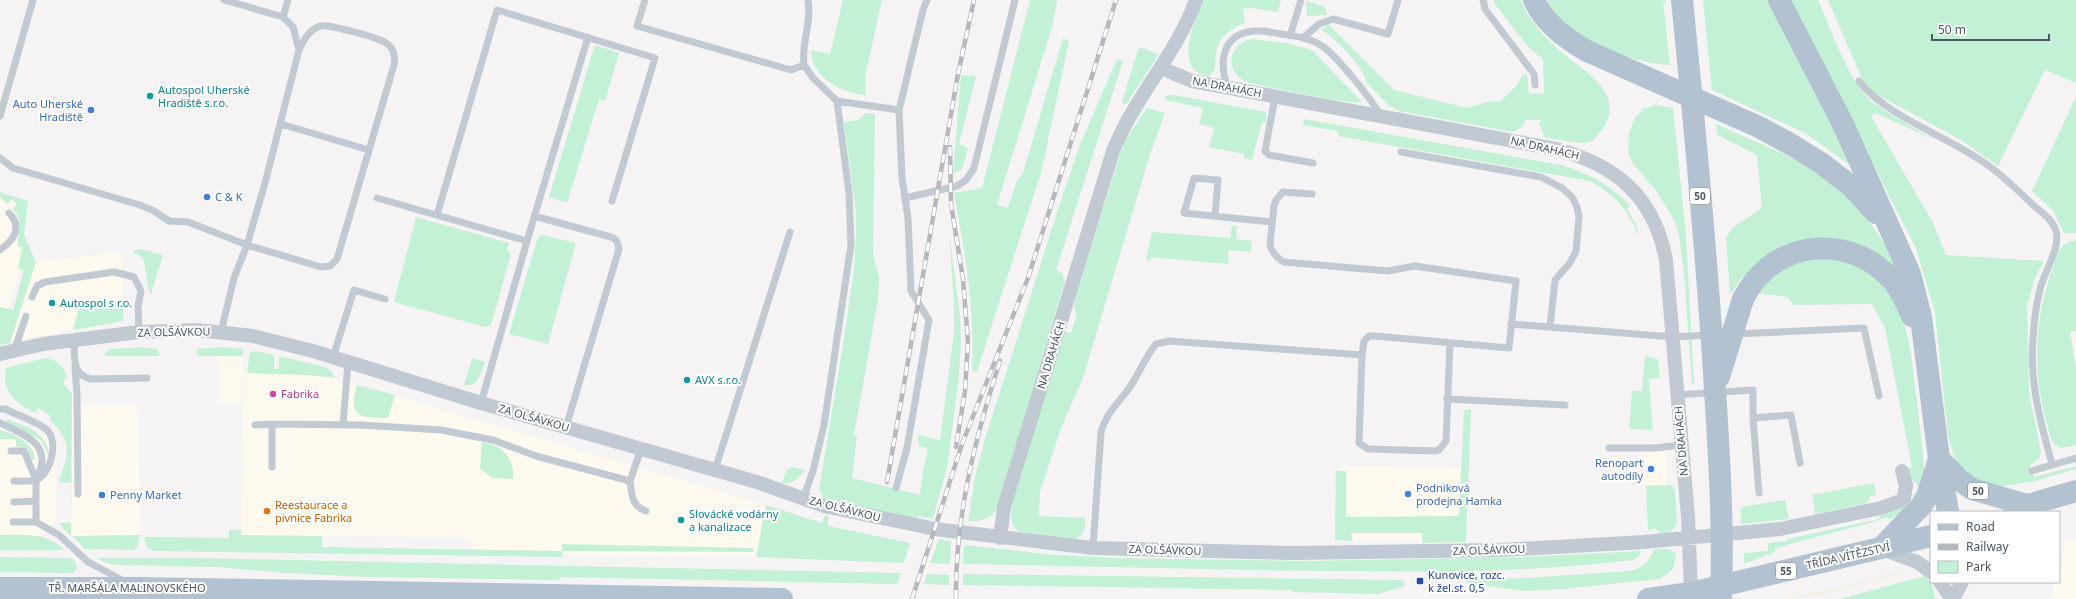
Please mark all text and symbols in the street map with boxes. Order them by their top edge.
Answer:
scale bar [1932,16,2049,42]
text: 50 m [1938,21,1966,38]
street label: NA DRAHÁCH [1191,72,1263,101]
place label: Autospol Uherské Hradiště s.r.o. [158,82,250,110]
marker: Autospol Uherské Hradiště s.r.o. [145,91,155,101]
place label: Auto Uherské Hradiště [13,96,83,124]
marker: Auto Uherské Hradiště [86,105,96,115]
street label: NA DRAHÁCH [1509,132,1581,163]
road number: 50 [1690,188,1710,204]
place label: C & K [215,189,243,204]
marker: C & K [202,192,212,202]
place label: Autospol s r.o. [60,295,132,310]
marker: Autospol s r.o. [47,298,57,308]
street label: NA DRAHÁCH [1033,319,1068,391]
street label: ZA OLŠÁVKOU [137,323,211,340]
place label: AVX s.r.o. [695,372,741,387]
marker: AVX s.r.o. [682,375,692,385]
place label: Fabrika [281,386,319,401]
marker: Fabrika [268,389,278,399]
street label: ZA OLŠÁVKOU [497,400,571,435]
street label: NA DRAHÁCH [1670,405,1691,477]
place label: Renopart autodíly [1595,455,1643,483]
marker: Renopart autodíly [1646,464,1656,474]
place label: Podniková prodejna Hamka [1416,480,1502,508]
road number: 50 [1968,483,1988,499]
place label: Penny Market [110,487,182,502]
marker: Podniková prodejna Hamka [1403,489,1413,499]
marker: Penny Market [97,490,107,500]
street label: ZA OLŠÁVKOU [808,492,882,525]
place label: Reestaurace a pivnice Fabrika [275,497,352,525]
marker: Reestaurace a pivnice Fabrika [262,506,272,516]
place label: Slovácké vodárny a kanalizace [689,506,779,534]
legend [1930,511,2060,583]
marker: Slovácké vodárny a kanalizace [676,515,686,525]
text: Road [1966,518,1995,535]
text: Railway [1966,538,2010,555]
street label: TŘÍDA VÍTĚZSTVÍ [1804,539,1892,572]
street label: ZA OLŠÁVKOU [1128,541,1202,558]
street label: ZA OLŠÁVKOU [1452,541,1526,558]
text: Park [1966,558,1992,575]
road number: 55 [1776,563,1796,579]
place label: Kunovice, rozc. k žel.st. 0,5 [1428,567,1505,595]
marker: Kunovice, rozc. k žel.st. 0,5 [1415,576,1425,586]
street label: TŘ. MARŠÁLA MALINOVSKÉHO [49,580,205,595]

